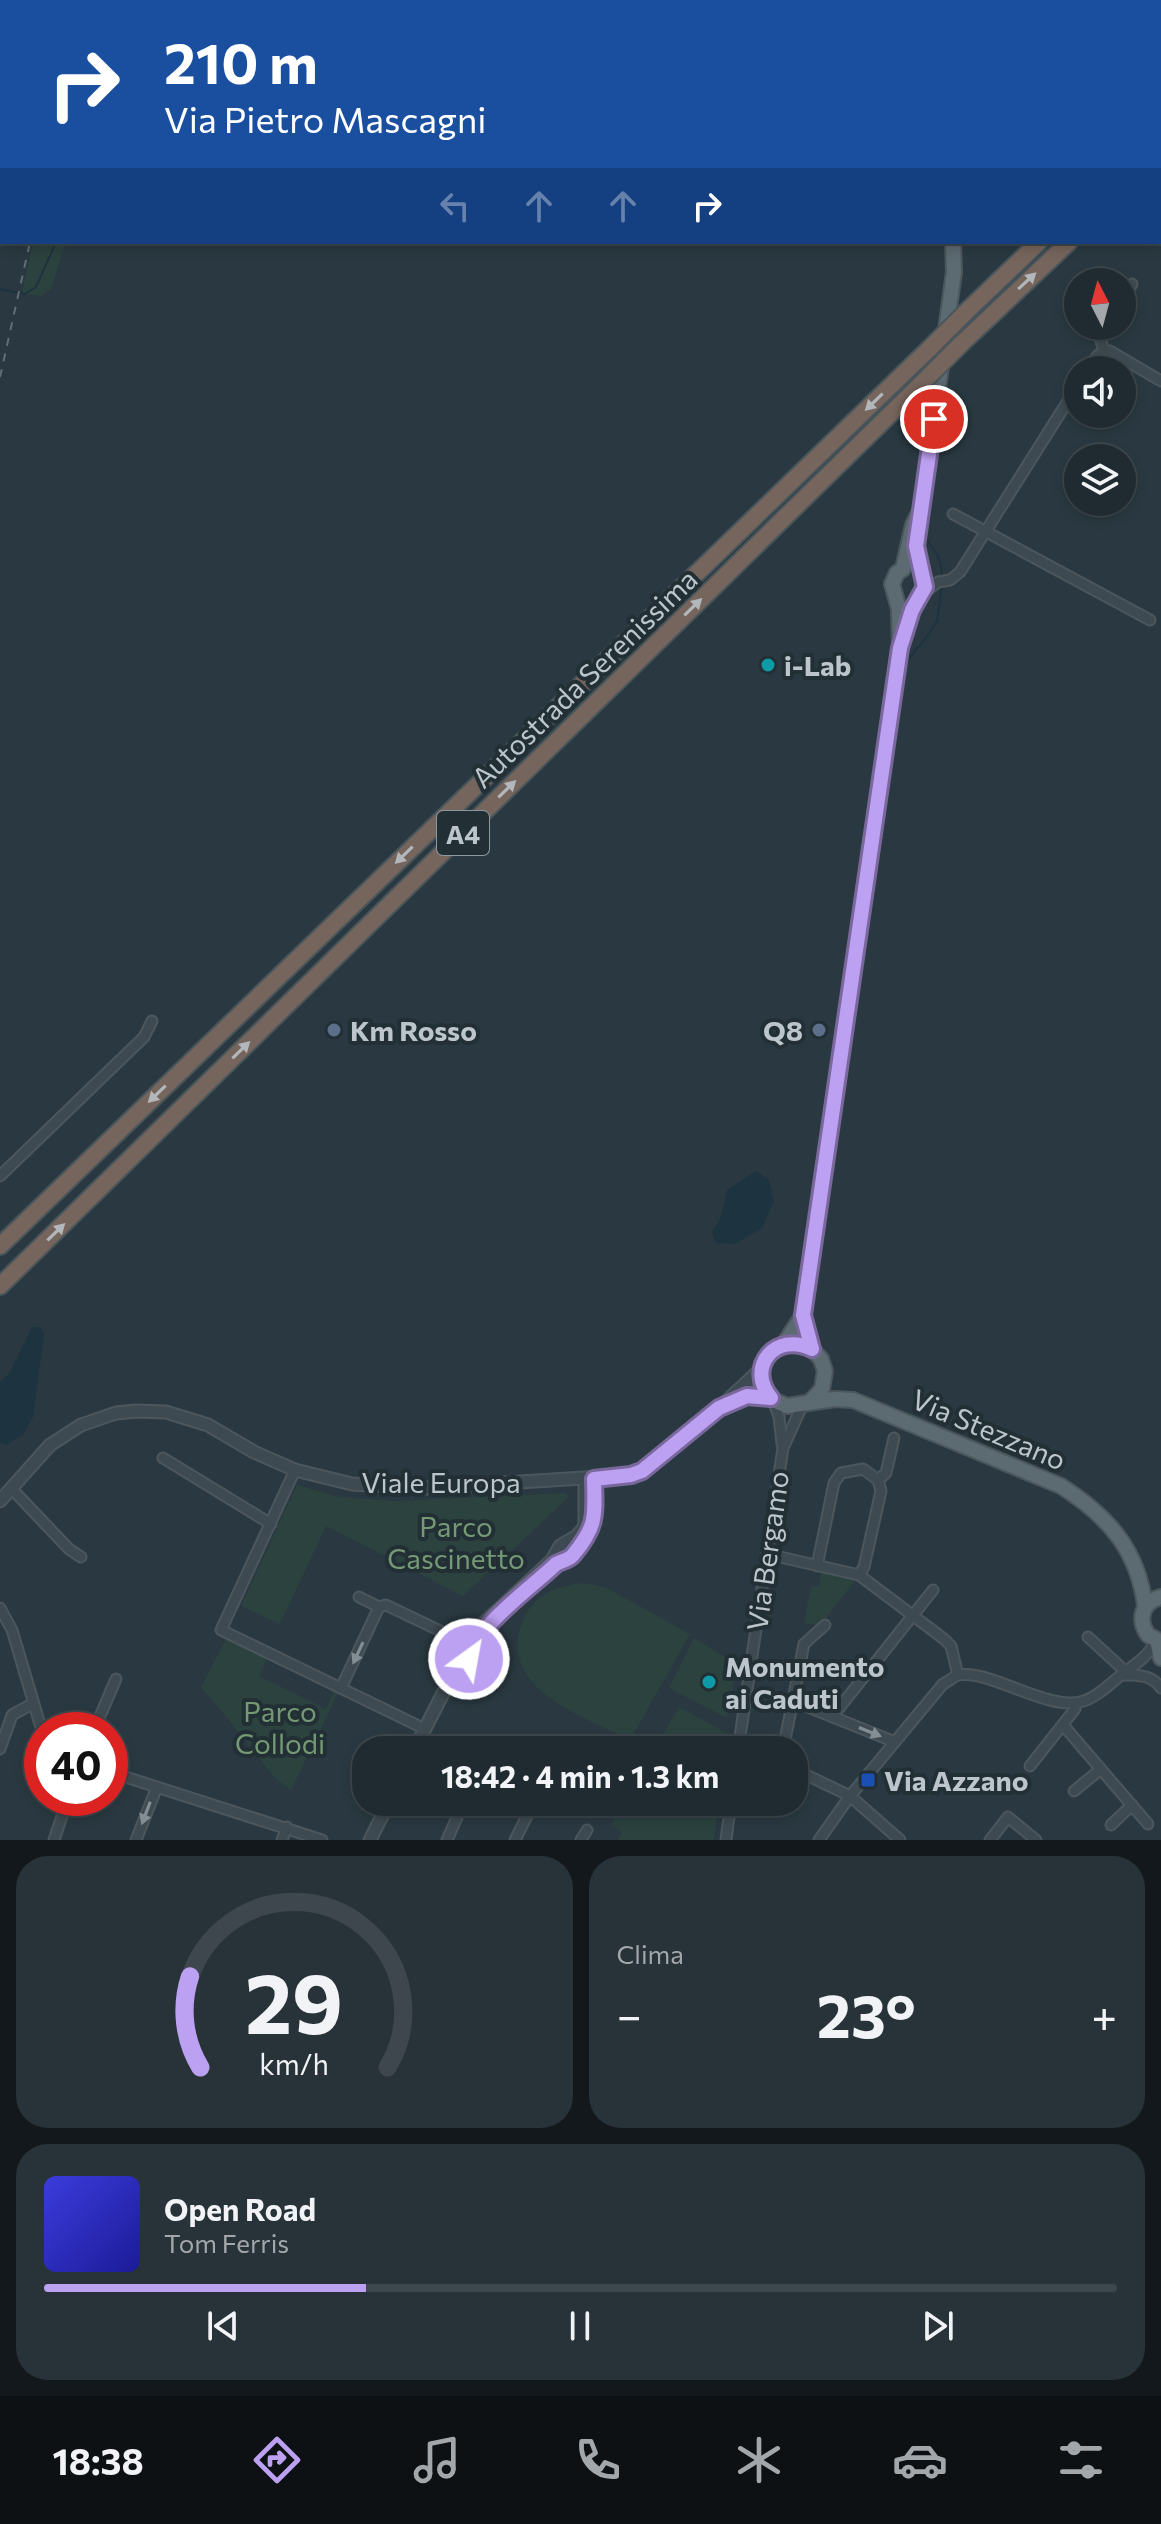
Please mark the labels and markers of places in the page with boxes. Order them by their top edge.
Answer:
pin [900,385,968,453]
place label: i-Lab [784,648,851,682]
marker: i-Lab [759,656,777,674]
place label: Km Rosso [350,1013,477,1047]
place label: Q8 [763,1013,803,1047]
marker: Km Rosso [325,1021,343,1039]
marker: Q8 [810,1021,828,1039]
place label: Monumento ai Caduti [725,1649,885,1715]
marker: Monumento ai Caduti [700,1673,718,1691]
place label: Via Azzano [884,1763,1028,1797]
marker: Via Azzano [859,1771,877,1789]

